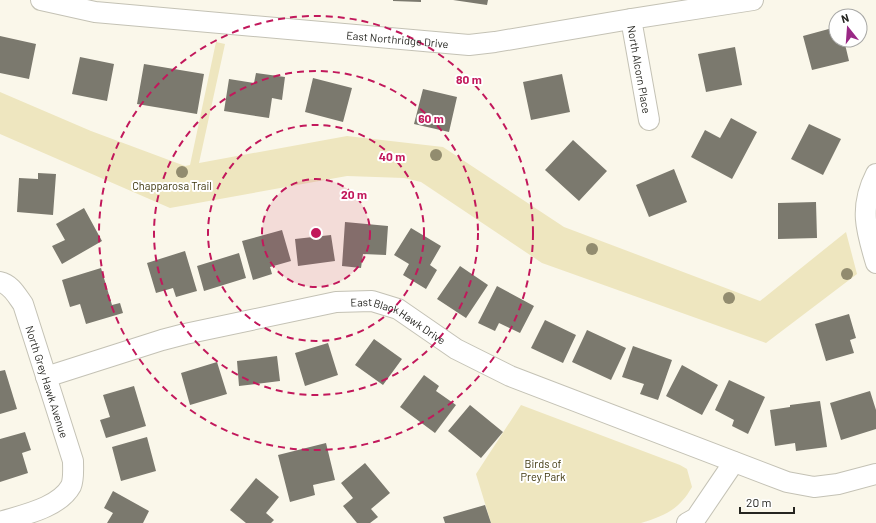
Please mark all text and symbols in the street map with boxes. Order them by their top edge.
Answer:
north arrow [828,8,868,48]
text: N [840,11,850,25]
street label: North Alcorn Place [626,24,654,114]
street label: East Northridge Drive [346,28,449,50]
text: 80 m [456,72,482,86]
text: 60 m [418,111,444,125]
text: 40 m [379,149,405,163]
park label: Chapparosa Trail [132,179,212,192]
text: 20 m [341,187,367,201]
centre of rings [309,226,323,240]
street label: East Black Hawk Drive [350,295,448,347]
street label: North Grey Hawk Avenue [24,324,72,439]
park label: Birds of Prey Park [520,457,566,483]
scale bar [740,489,794,515]
text: 20 m [746,495,772,509]

